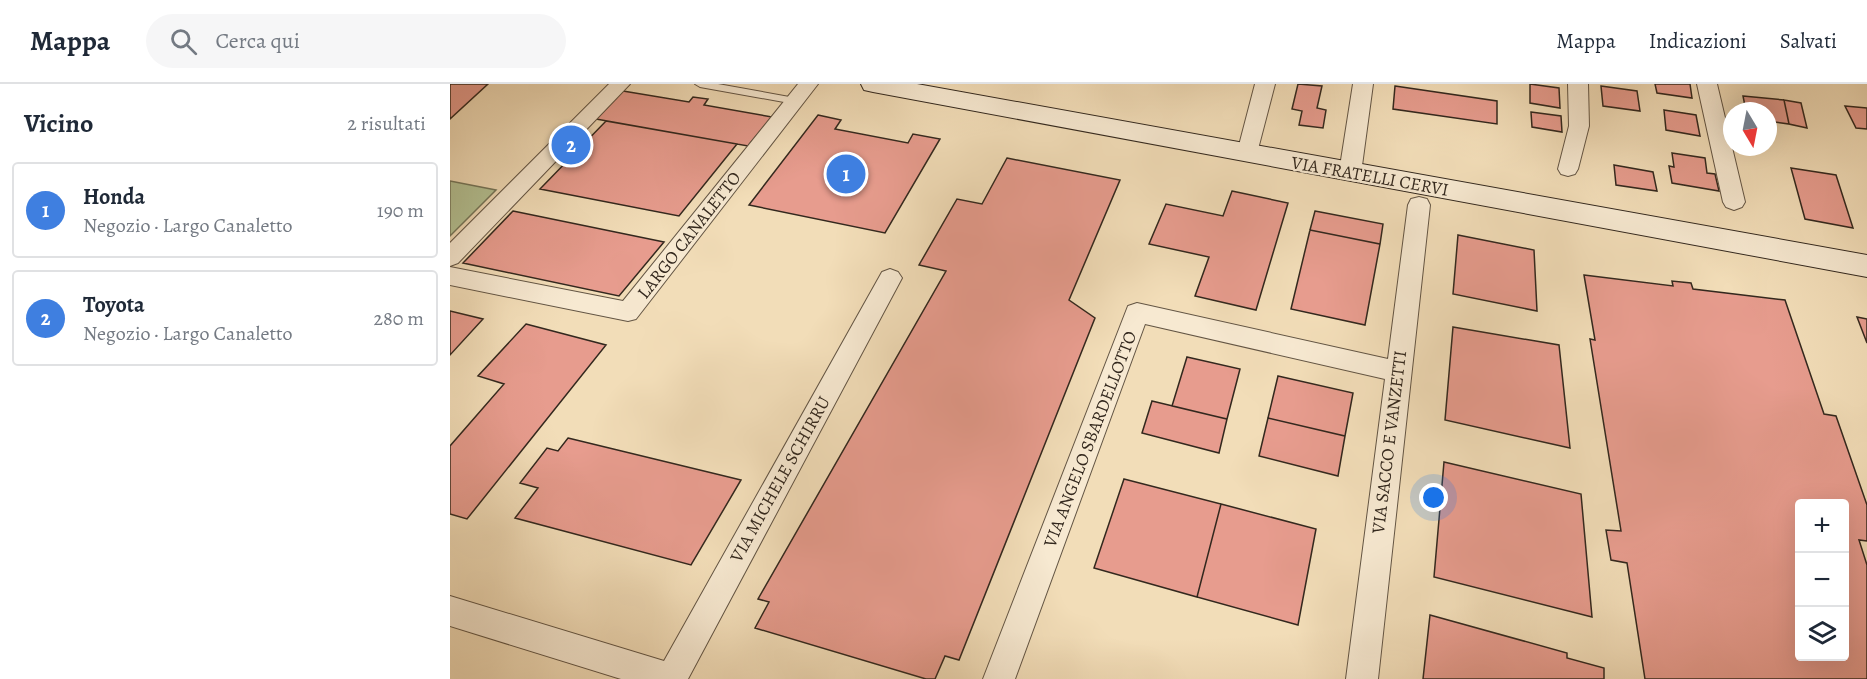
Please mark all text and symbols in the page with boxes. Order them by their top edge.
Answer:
search box [146,14,566,68]
text: Mappa [30,22,110,60]
icon: search [167,25,200,58]
text: Cerca qui [215,26,300,56]
text: Mappa [1556,27,1616,55]
text: Indicazioni [1649,27,1747,55]
text: Salvati [1780,27,1837,55]
north arrow [1723,102,1777,156]
text: Vicino [24,106,93,141]
text: 2 risultati [347,110,426,137]
pin: 2 [552,122,590,168]
street label: VIA FRATELLI CERVI [1288,150,1451,202]
pin: 1 [826,152,866,196]
street label: LARGO CANALETTO [632,166,746,304]
text: Honda [83,182,145,212]
text: 1 [42,197,49,224]
text: 190 m [377,197,424,224]
text: Negozio · Largo Canaletto [83,212,293,239]
text: Toyota [83,290,145,320]
text: 2 [41,305,50,332]
text: 280 m [374,305,424,332]
text: Negozio · Largo Canaletto [83,320,293,347]
street label: VIA ANGELO SBARDELLOTTO [1037,327,1142,552]
street label: VIA SACCO E VANZETTI [1366,349,1412,536]
street label: VIA MICHELE SCHIRRU [724,392,836,567]
your location [1419,483,1448,512]
map controls [1795,499,1849,661]
button: + [1795,499,1849,553]
button: − [1795,553,1849,607]
button: layers [1795,607,1849,661]

